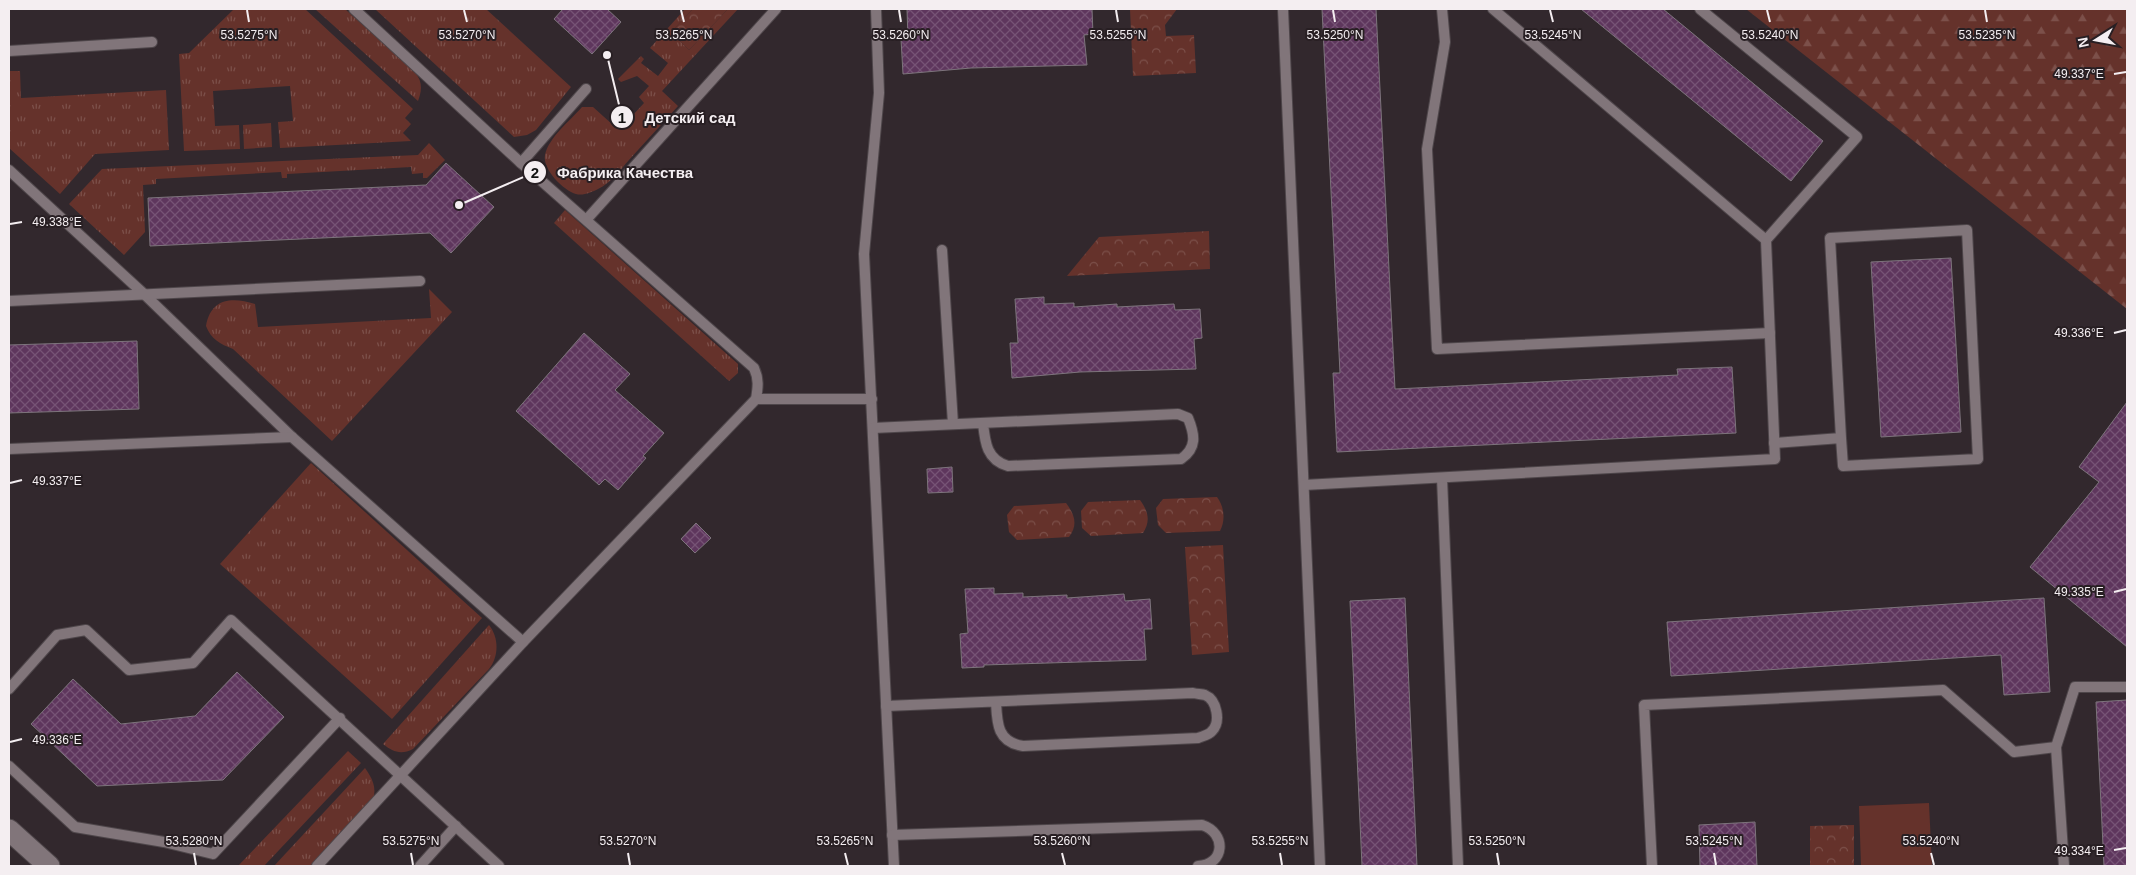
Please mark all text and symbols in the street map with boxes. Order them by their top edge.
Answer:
north arrow [2071,15,2121,65]
text: 53.5275°N [221,28,277,42]
text: 53.5270°N [439,28,495,42]
text: 53.5265°N [656,28,712,42]
text: 53.5260°N [873,28,929,42]
text: 53.5255°N [1090,28,1146,42]
text: 53.5250°N [1307,28,1363,42]
text: 53.5245°N [1525,28,1581,42]
text: 53.5240°N [1742,28,1798,42]
text: 53.5235°N [1959,28,2015,42]
text: N [2074,36,2092,49]
text: 49.337°E [2054,67,2104,81]
callout: Детский сад [609,102,745,132]
text: 1 [618,109,626,126]
text: Детский сад [644,109,736,126]
callout: Фабрика Качества [522,157,703,187]
text: 2 [531,164,539,181]
text: Фабрика Качества [557,164,694,181]
text: 49.338°E [32,215,82,229]
text: 49.336°E [2054,326,2104,340]
text: 49.337°E [32,474,82,488]
text: 49.335°E [2054,585,2104,599]
text: 49.336°E [32,733,82,747]
text: 53.5280°N [166,834,222,848]
text: 53.5275°N [383,834,439,848]
text: 53.5270°N [600,834,656,848]
text: 53.5265°N [817,834,873,848]
text: 53.5260°N [1034,834,1090,848]
text: 53.5255°N [1252,834,1308,848]
text: 53.5250°N [1469,834,1525,848]
text: 53.5245°N [1686,834,1742,848]
text: 53.5240°N [1903,834,1959,848]
text: 49.334°E [2054,844,2104,858]

